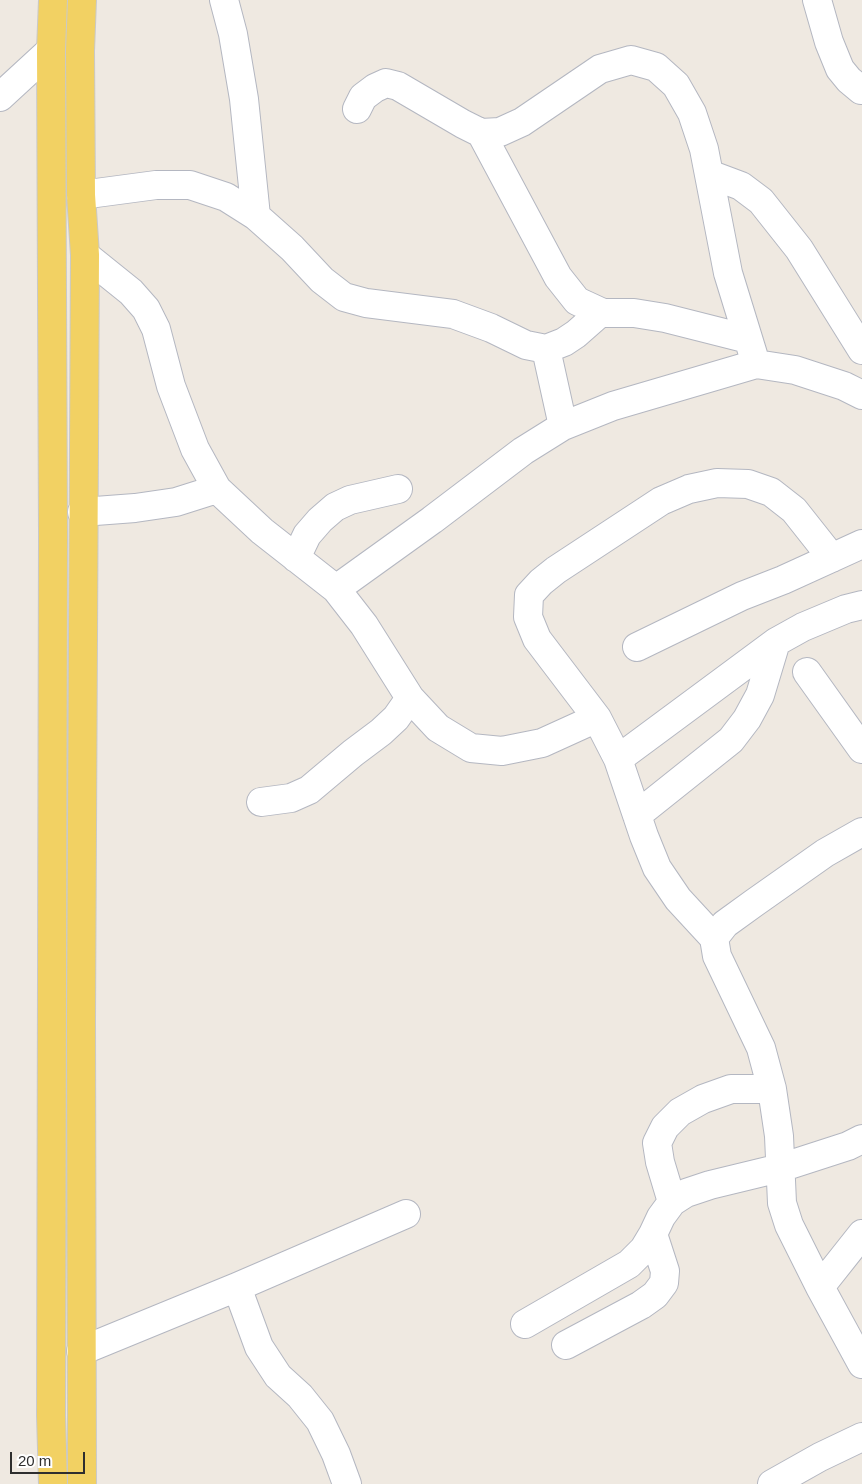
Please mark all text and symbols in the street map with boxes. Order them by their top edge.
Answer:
scale bar [12,1442,88,1474]
text: 20 m [18,1452,51,1469]

